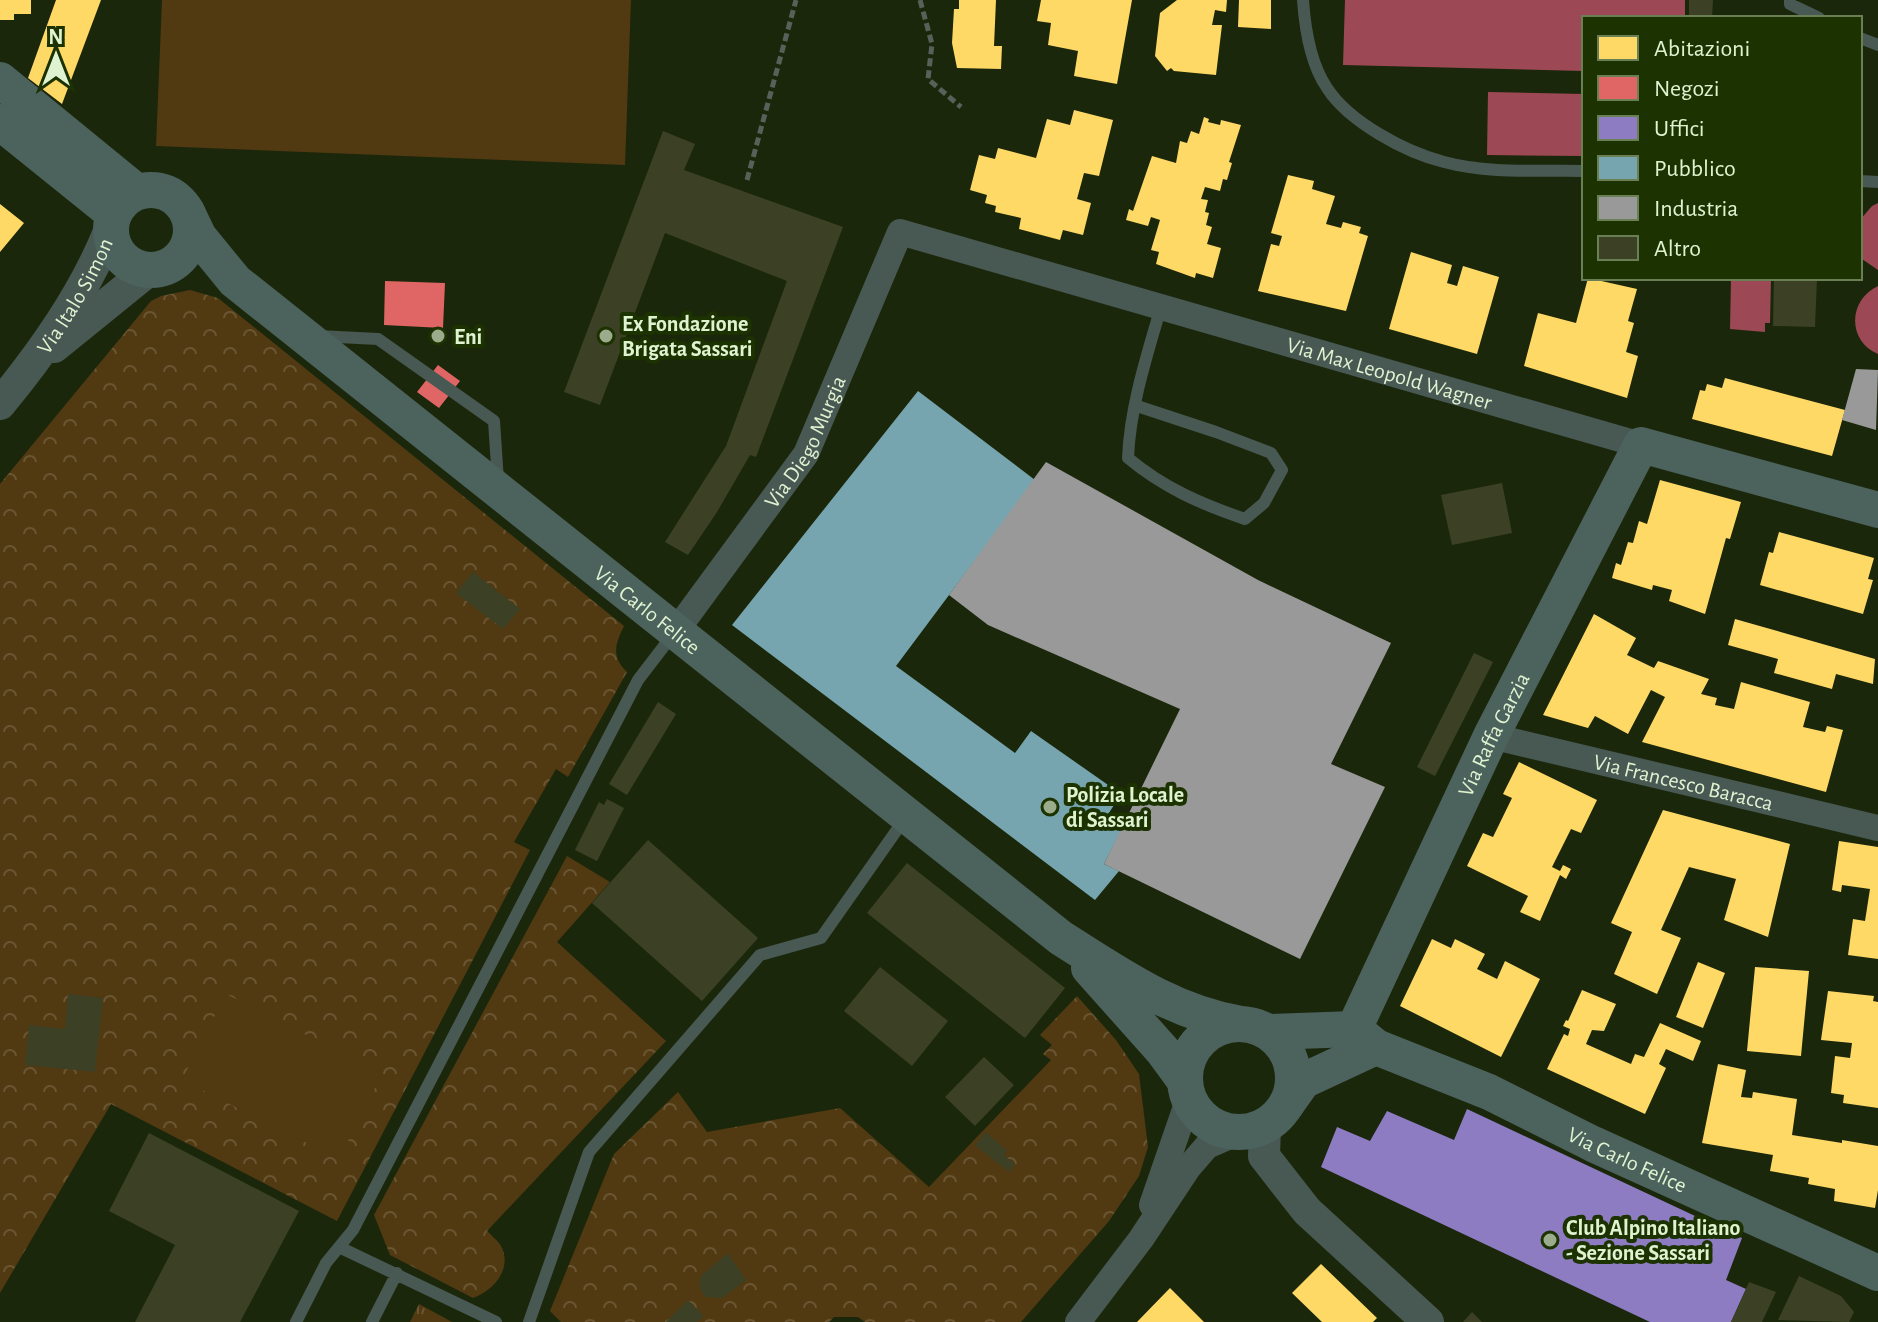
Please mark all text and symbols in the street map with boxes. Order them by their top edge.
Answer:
north arrow [16,16,96,96]
legend [1582,16,1862,280]
text: N [48,26,64,48]
text: Abitazioni [1654,37,1750,61]
text: Negozi [1654,77,1720,101]
text: Uffici [1654,117,1705,141]
text: Pubblico [1654,157,1736,181]
text: Industria [1654,197,1738,221]
street label: Via Italo Simon [33,235,117,358]
text: Altro [1654,237,1701,261]
place label: Ex Fondazione Brigata Sassari [622,313,753,360]
place label: Eni [454,326,482,348]
marker: Eni [429,327,447,345]
marker: Ex Fondazione Brigata Sassari [597,327,615,345]
street label: Via Max Leopold Wagner [1284,334,1494,414]
street label: Via Diego Murgia [760,373,850,512]
street label: Via Carlo Felice [590,562,704,659]
street label: Via Raffa Garzia [1454,669,1534,800]
street label: Via Francesco Baracca [1591,751,1775,815]
place label: Polizia Locale di Sassari [1066,784,1184,831]
marker: Polizia Locale di Sassari [1041,798,1059,816]
street label: Via Carlo Felice [1564,1123,1690,1197]
place label: Club Alpino Italiano - Sezione Sassari [1566,1217,1741,1264]
marker: Club Alpino Italiano - Sezione Sassari [1541,1231,1559,1249]

